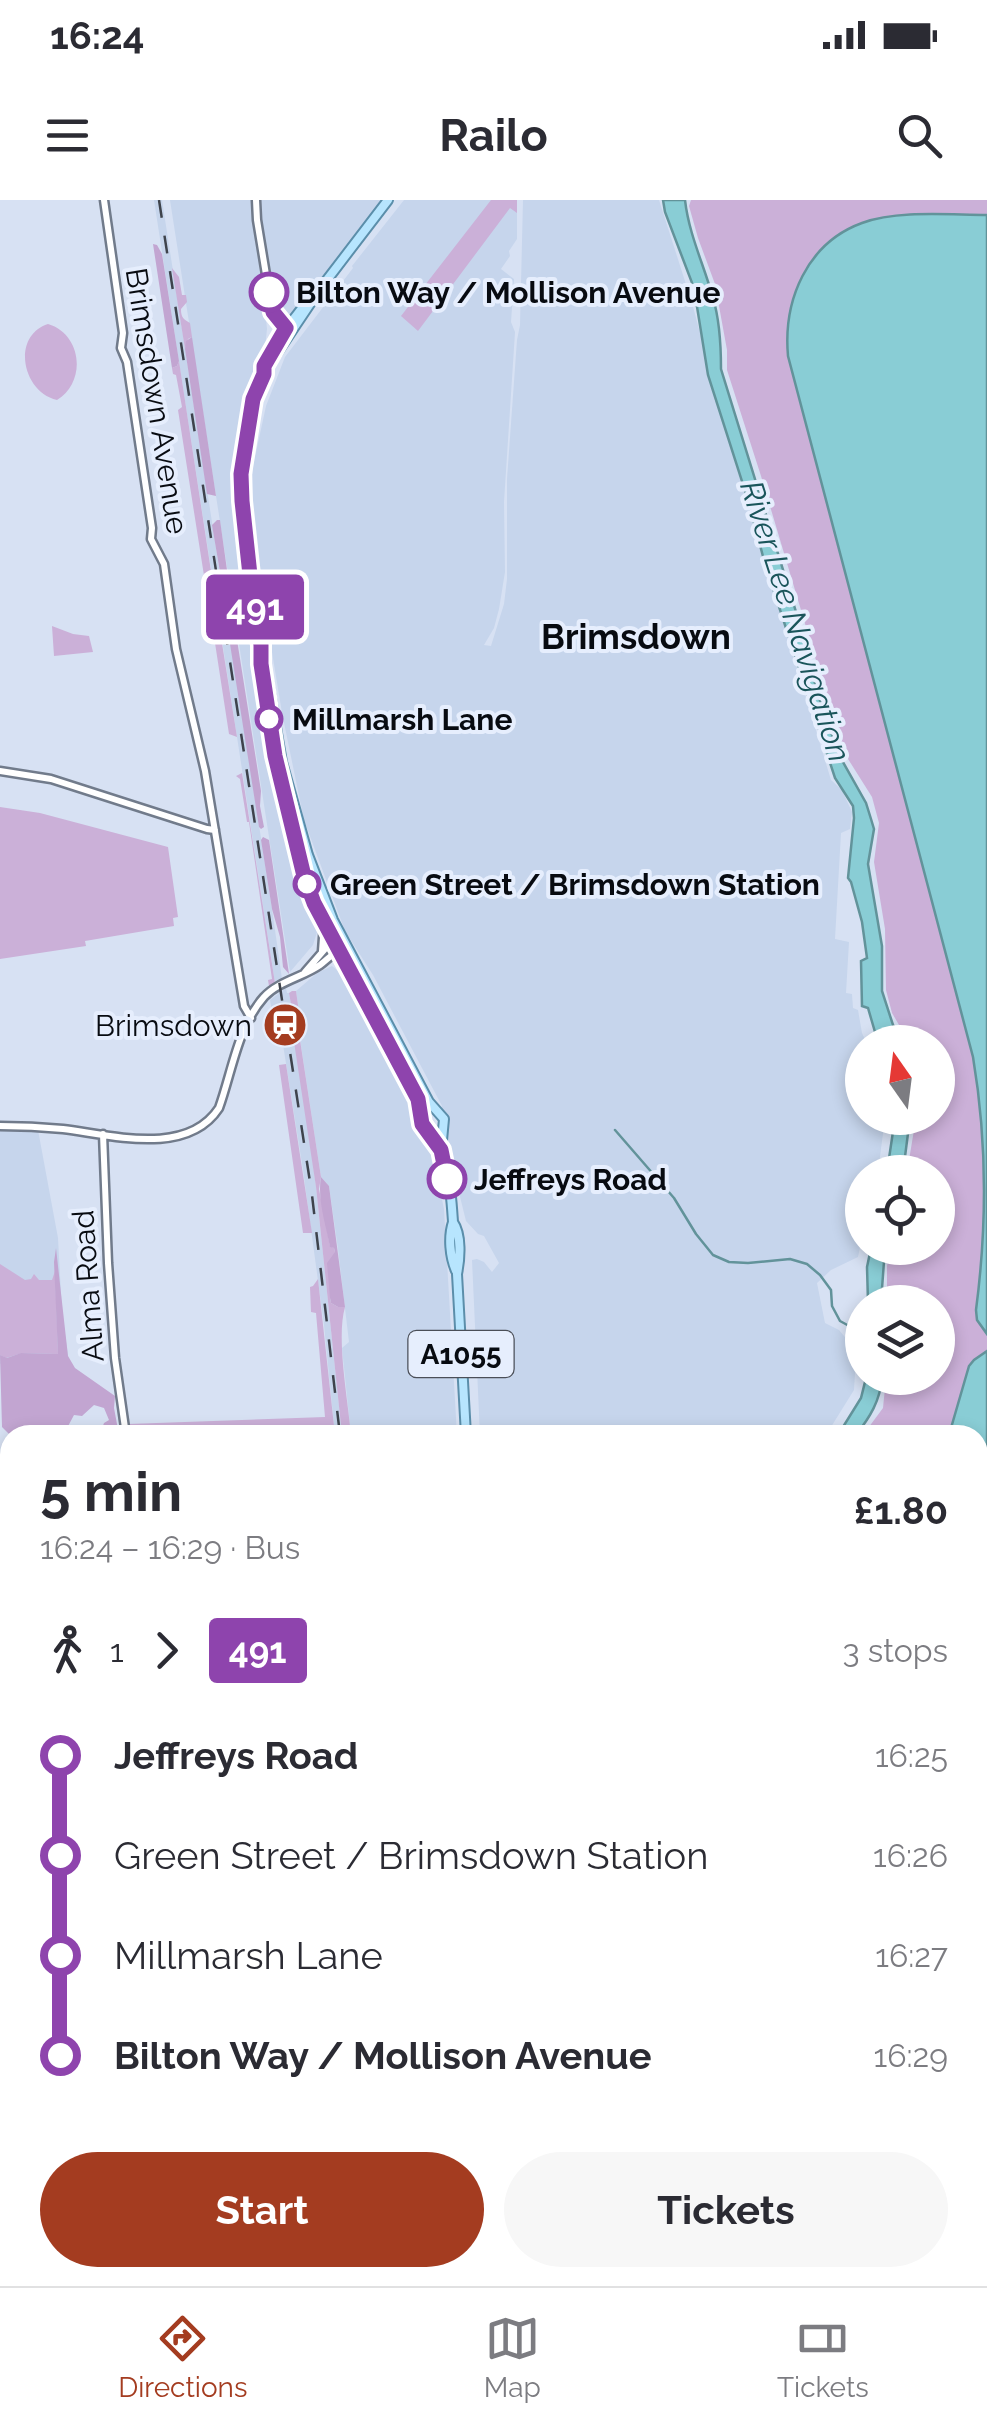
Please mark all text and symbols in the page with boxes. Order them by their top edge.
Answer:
text: 16:24 [50,13,144,58]
icon: menu [40,108,95,163]
icon: search [892,108,947,163]
text: Railo [439,109,548,162]
street label: Brimsdown Avenue [119,265,195,537]
marker: Bilton Way / Mollison Avenue [250,273,288,311]
place label: Bilton Way / Mollison Avenue [296,275,720,310]
water label: River Lee Navigation [733,476,859,766]
line badge: 491 [198,574,312,640]
text: 491 [226,587,284,628]
district label: Brimsdown [541,616,731,657]
place label: Millmarsh Lane [292,702,512,737]
marker: Millmarsh Lane [256,706,282,732]
place label: Green Street / Brimsdown Station [330,867,820,902]
marker: Green Street / Brimsdown Station [294,871,320,897]
station icon: Brimsdown [262,1002,308,1048]
place label: Brimsdown [95,1008,252,1043]
north arrow [845,1025,955,1135]
map controls [845,1025,955,1395]
button: locate [845,1155,955,1265]
marker: Jeffreys Road [428,1160,466,1198]
place label: Jeffreys Road [474,1162,667,1197]
street label: Alma Road [65,1209,111,1363]
button: layers [845,1285,955,1395]
road number: A1055 [408,1331,514,1377]
text: 5 min [40,1459,182,1524]
text: £1.80 [854,1488,948,1533]
text: 16:24 – 16:29 · Bus [40,1529,300,1566]
icon: walk [40,1623,95,1678]
icon: forward [139,1623,194,1678]
text: 491 [229,1630,287,1671]
text: 1 [110,1632,124,1669]
text: 3 stops [843,1632,948,1669]
text: Jeffreys Road [114,1733,358,1778]
text: 16:25 [875,1737,948,1774]
text: Green Street / Brimsdown Station [114,1833,708,1878]
text: 16:26 [873,1837,948,1874]
text: Millmarsh Lane [114,1933,383,1978]
text: 16:27 [875,1937,948,1974]
text: Bilton Way / Mollison Avenue [114,2033,652,2078]
text: 16:29 [874,2037,948,2074]
button: Start [40,2152,484,2267]
button: Tickets [504,2152,948,2267]
tab: Directions [118,2311,247,2404]
tab: Map [484,2311,541,2404]
tab: Tickets [777,2311,869,2404]

